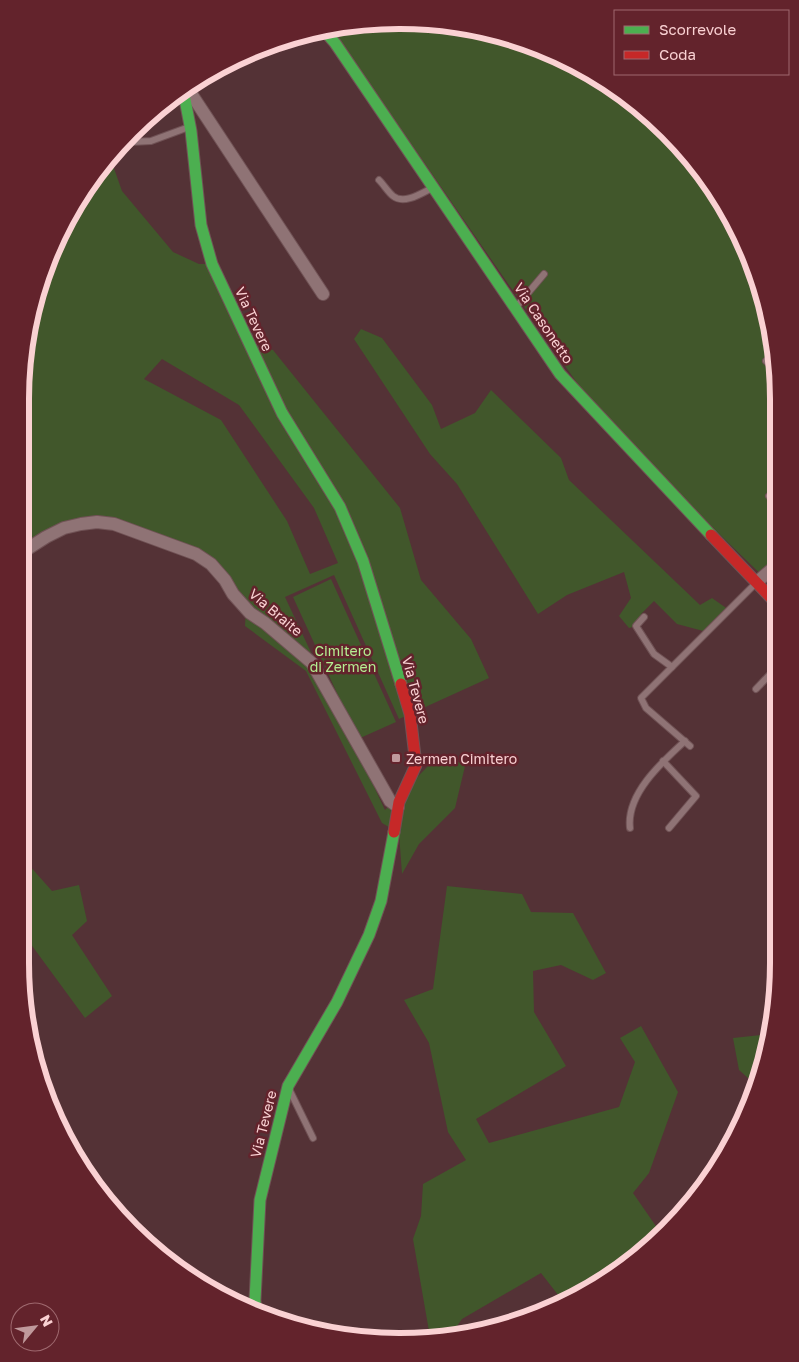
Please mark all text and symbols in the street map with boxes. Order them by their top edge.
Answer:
legend [614,10,789,75]
text: Scorrevole [659,20,736,38]
text: Coda [659,45,696,63]
street label: Via Casonetto [511,279,577,367]
street label: Via Tevere [232,284,276,354]
street label: Via Braite [246,585,306,639]
park label: Cimitero di Zermen [310,642,376,675]
street label: Via Tevere [399,655,433,725]
place label: Zermen Cimitero [406,750,517,767]
marker: Zermen Cimitero [390,752,402,764]
street label: Via Tevere [246,1089,280,1159]
north arrow [10,1302,60,1352]
text: N [37,1312,57,1329]

